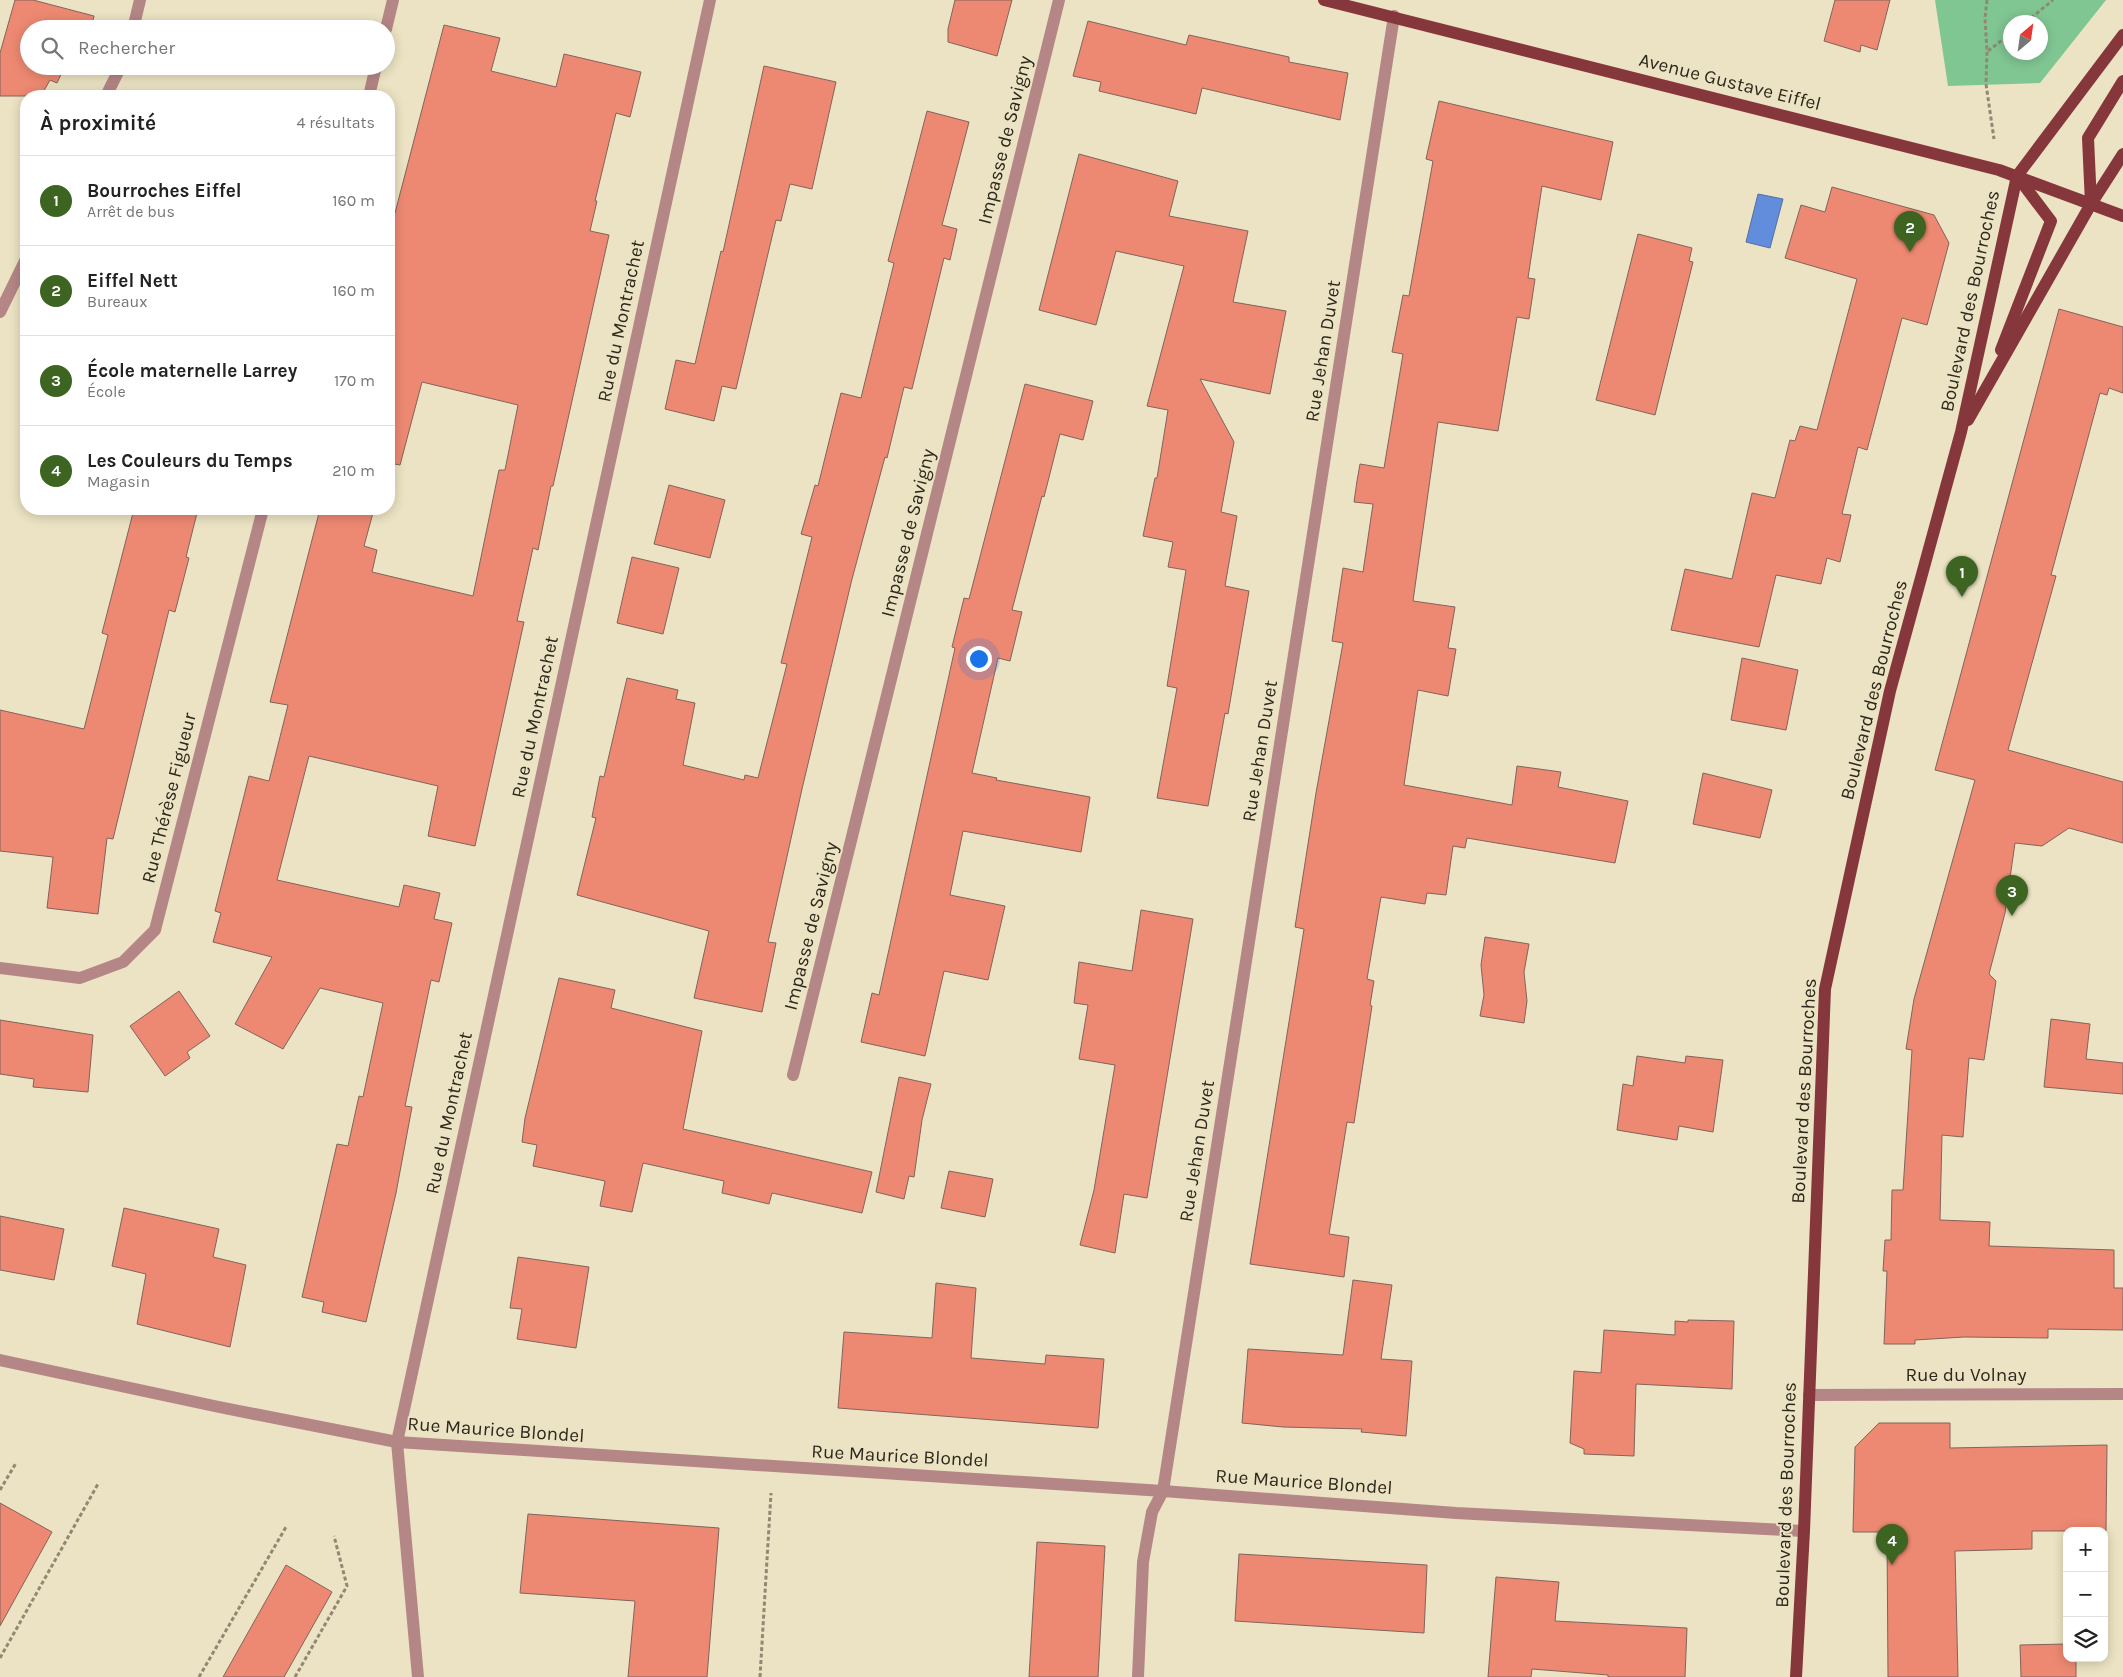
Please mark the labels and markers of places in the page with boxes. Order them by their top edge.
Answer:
pin: 2 [1894,211,1926,252]
pin: 1 [1946,556,1978,597]
pin: 3 [1996,875,2028,916]
pin: 4 [1876,1524,1908,1565]

